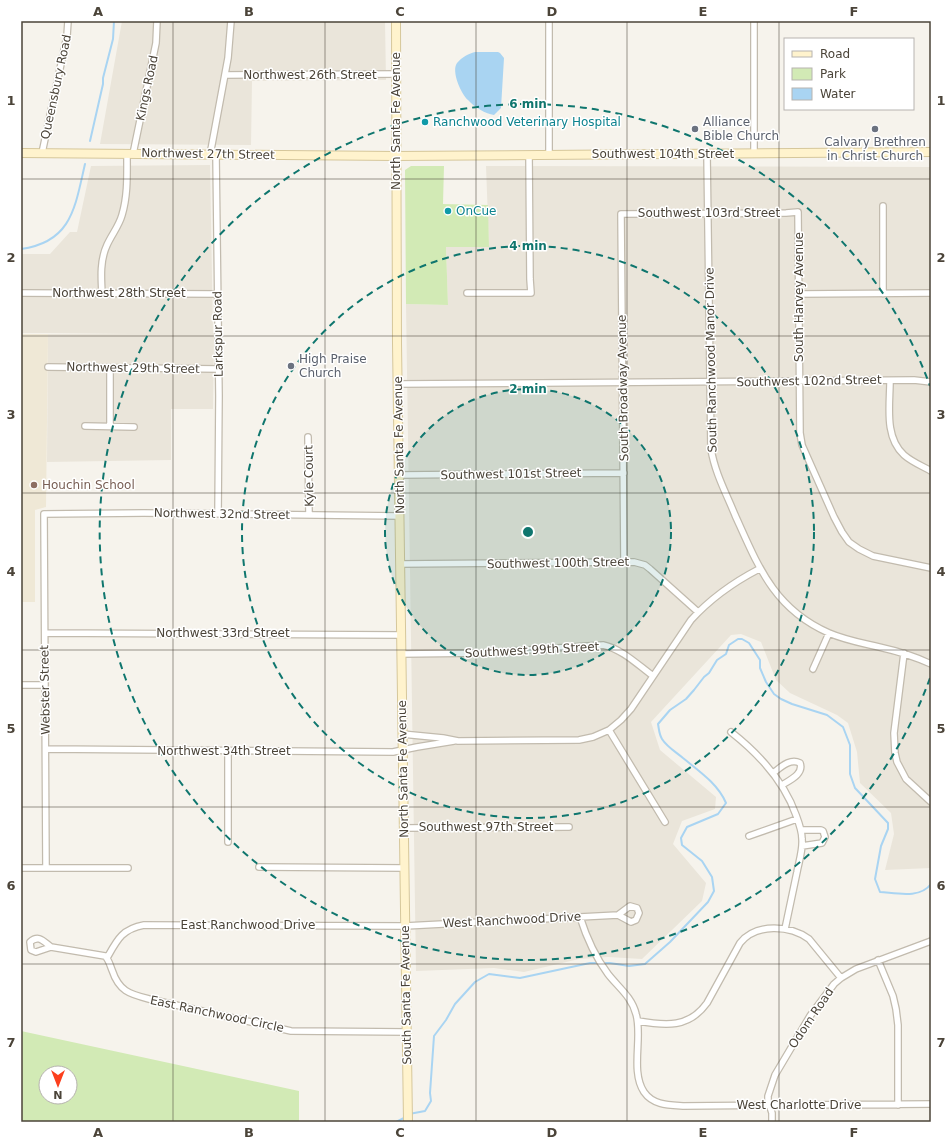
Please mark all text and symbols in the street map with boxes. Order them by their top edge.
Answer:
text: A [93,4,103,19]
text: B [244,4,254,19]
text: C [395,4,405,19]
text: D [547,4,558,19]
text: E [699,4,707,19]
text: F [850,4,858,19]
street label: Queensbury Road [38,33,74,141]
legend [784,38,914,110]
text: Road [820,47,850,61]
street label: North Santa Fe Avenue [389,52,403,190]
street label: Kings Road [133,54,161,122]
text: Park [820,67,846,81]
street label: Northwest 26th Street [243,68,377,82]
text: Water [820,87,856,101]
text: 1 [6,93,16,108]
text: 1 [936,93,946,108]
text: 6 min [509,97,547,111]
place label: Ranchwood Veterinary Hospital [433,115,621,129]
place label: Alliance Bible Church [703,115,779,143]
marker: Ranchwood Veterinary Hospital [420,117,430,127]
marker: Alliance Bible Church [690,124,700,134]
marker: Calvary Brethren in Christ Church [870,124,880,134]
place label: Calvary Brethren in Christ Church [824,135,926,163]
street label: Northwest 27th Street [141,146,275,162]
street label: Southwest 104th Street [592,147,734,161]
place label: OnCue [456,204,496,218]
marker: OnCue [443,206,453,216]
street label: Southwest 103rd Street [638,206,780,220]
street label: South Harvey Avenue [792,232,806,362]
text: 4 min [509,239,547,253]
text: 2 [6,250,16,265]
text: 2 [936,250,946,265]
street label: South Ranchwood Manor Drive [702,267,720,453]
street label: Northwest 28th Street [52,286,186,300]
street label: Larkspur Road [210,291,226,377]
street label: South Broadway Avenue [615,315,631,461]
place label: High Praise Church [299,352,367,380]
street label: Northwest 29th Street [66,360,200,376]
marker: High Praise Church [286,361,296,371]
street label: Southwest 102nd Street [736,373,882,389]
street label: North Santa Fe Avenue [391,376,407,514]
text: 2 min [509,382,547,396]
text: 3 [6,407,16,422]
text: 3 [936,407,946,422]
street label: Kyle Court [301,445,317,507]
street label: Southwest 101st Street [440,466,582,482]
place label: Houchin School [42,478,135,492]
marker: Houchin School [29,480,39,490]
street label: Northwest 32nd Street [154,506,291,522]
centre of rings [521,525,535,539]
street label: Southwest 100th Street [487,555,630,571]
text: 4 [6,564,16,579]
text: 4 [936,564,946,579]
street label: Northwest 33rd Street [156,626,290,640]
street label: Southwest 99th Street [464,639,600,661]
street label: Webster Street [37,645,53,735]
street label: North Santa Fe Avenue [395,700,411,838]
text: 5 [6,721,16,736]
text: 5 [936,721,946,736]
street label: Northwest 34th Street [157,744,291,758]
street label: Southwest 97th Street [419,820,554,834]
text: 6 [6,878,16,893]
text: 6 [936,878,946,893]
street label: West Ranchwood Drive [442,909,582,931]
street label: East Ranchwood Drive [181,918,315,932]
street label: South Santa Fe Avenue [398,925,414,1065]
street label: Odom Road [786,985,836,1051]
street label: East Ranchwood Circle [149,993,285,1035]
text: 7 [6,1035,16,1050]
text: 7 [936,1035,946,1050]
north arrow [38,1065,78,1105]
text: N [53,1088,63,1101]
street label: West Charlotte Drive [737,1098,861,1112]
text: A [93,1125,103,1140]
text: B [244,1125,254,1140]
text: C [395,1125,405,1140]
text: D [547,1125,558,1140]
text: E [699,1125,707,1140]
text: F [850,1125,858,1140]

